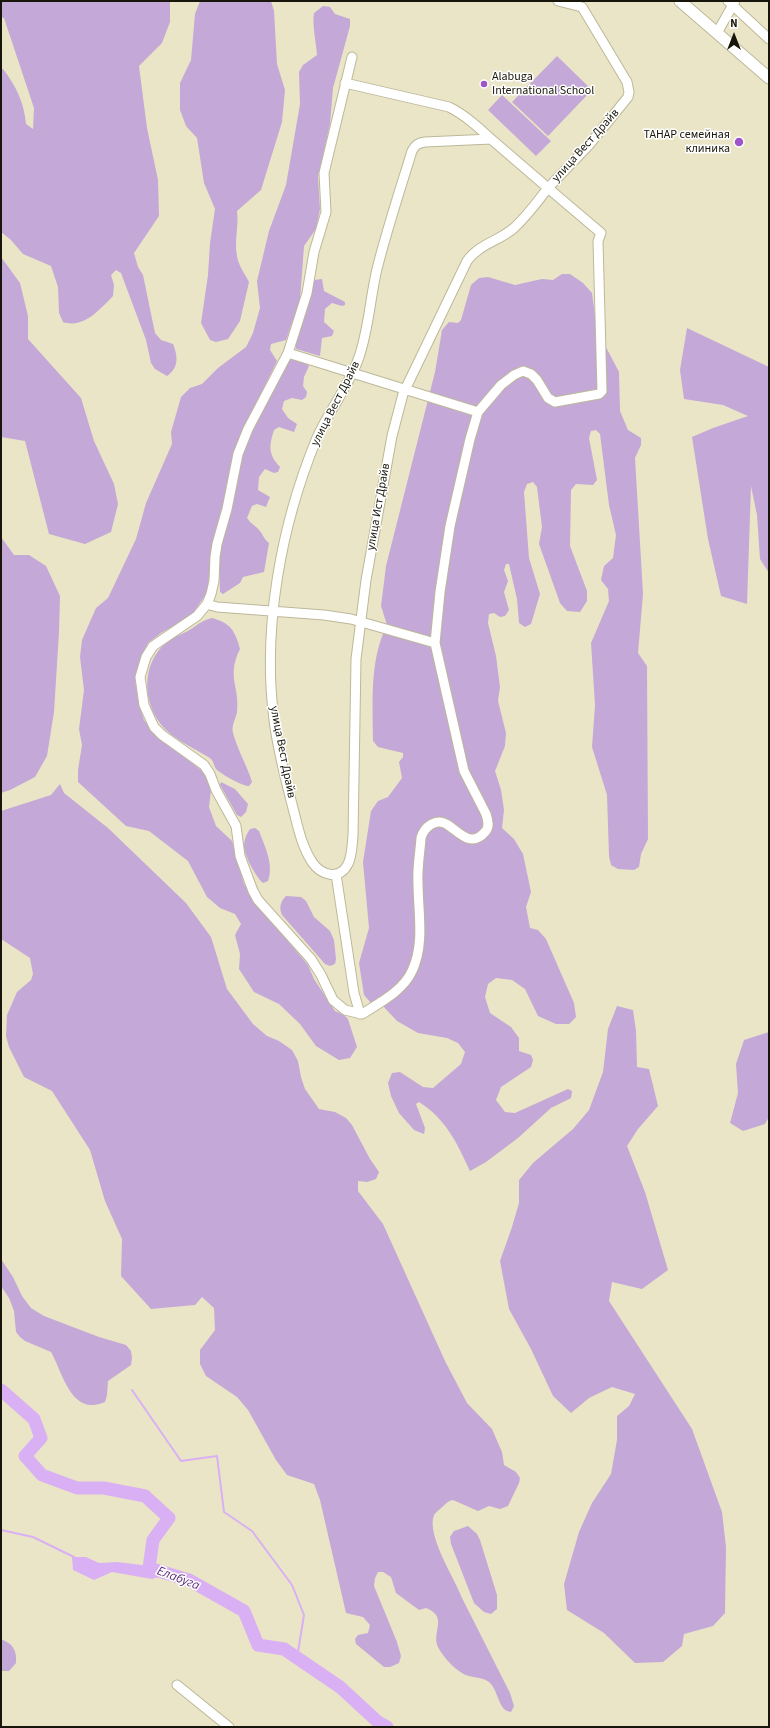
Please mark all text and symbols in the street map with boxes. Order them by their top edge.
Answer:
north arrow [714,16,754,56]
text: N [730,16,738,31]
place label: Alabuga International School [492,70,594,98]
marker: Alabuga International School [479,79,489,89]
street label: улица Вест Драйв [549,106,623,186]
place label: ТАНАР семейная клиника [644,128,730,156]
marker: ТАНАР семейная клиника [733,136,745,148]
street label: улица Вест Драйв [308,359,364,449]
street label: улица Ист Драйв [364,462,394,552]
street label: улица Вест Драйв [266,705,298,799]
water label: Елабуга [154,1564,202,1594]

